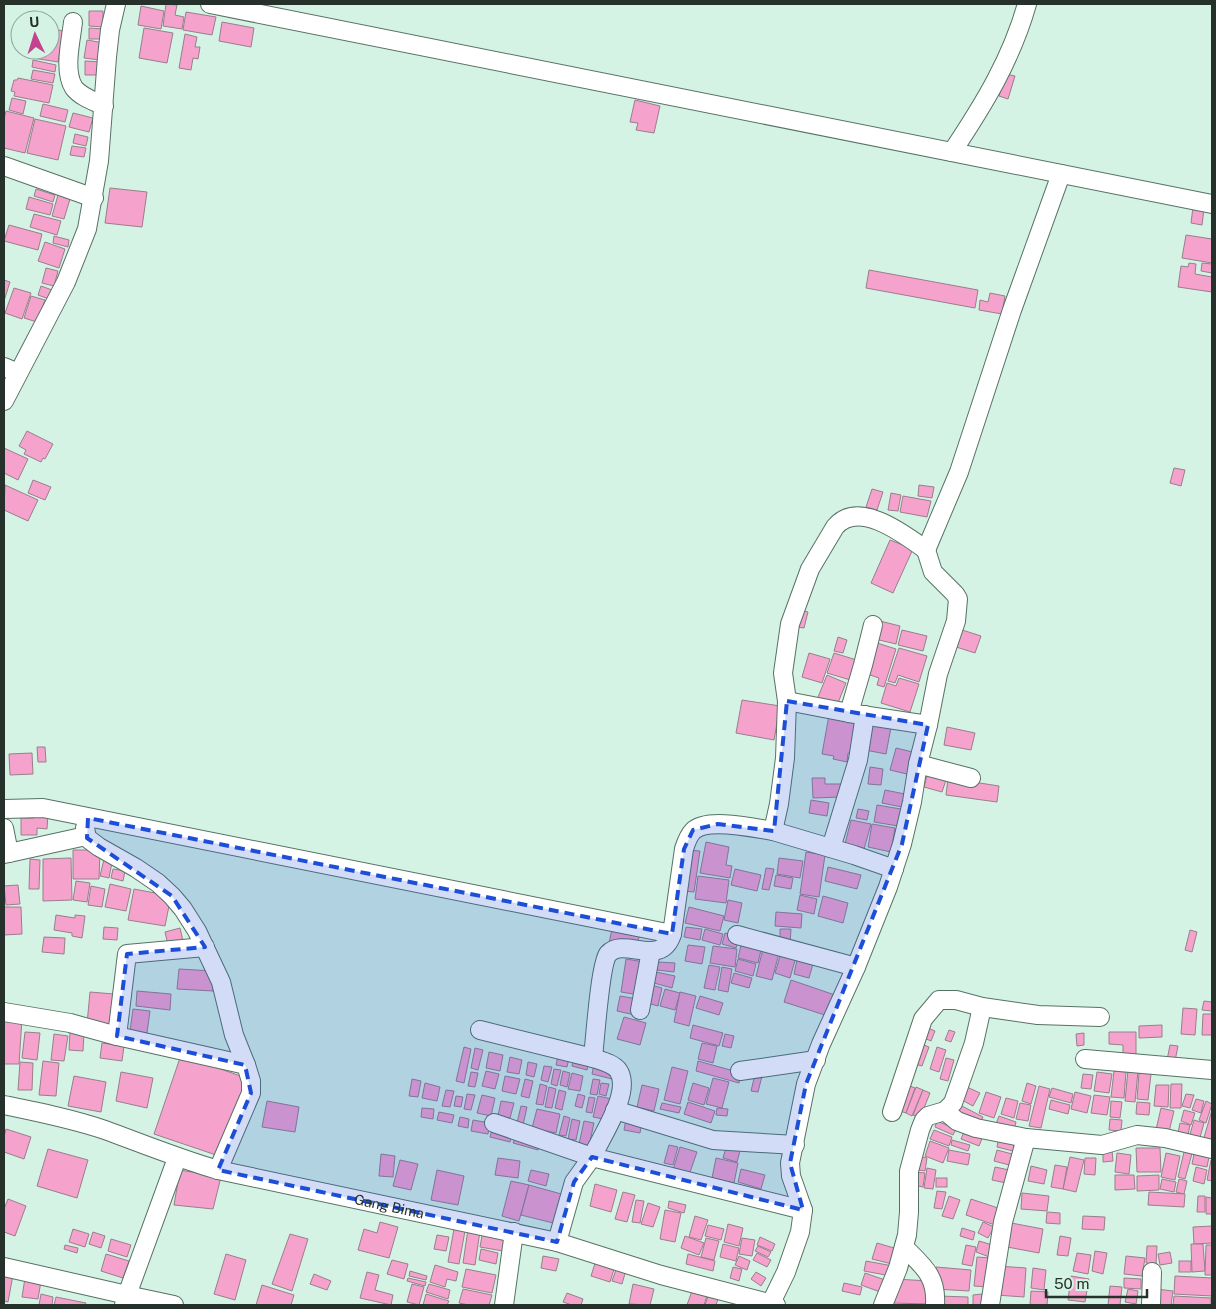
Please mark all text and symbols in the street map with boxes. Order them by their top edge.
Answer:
north arrow [10,10,60,60]
text: U [28,14,40,30]
street label: Gang Bima [353,1191,426,1222]
scale bar [1046,1266,1147,1298]
text: 50 m [1054,1275,1089,1292]

